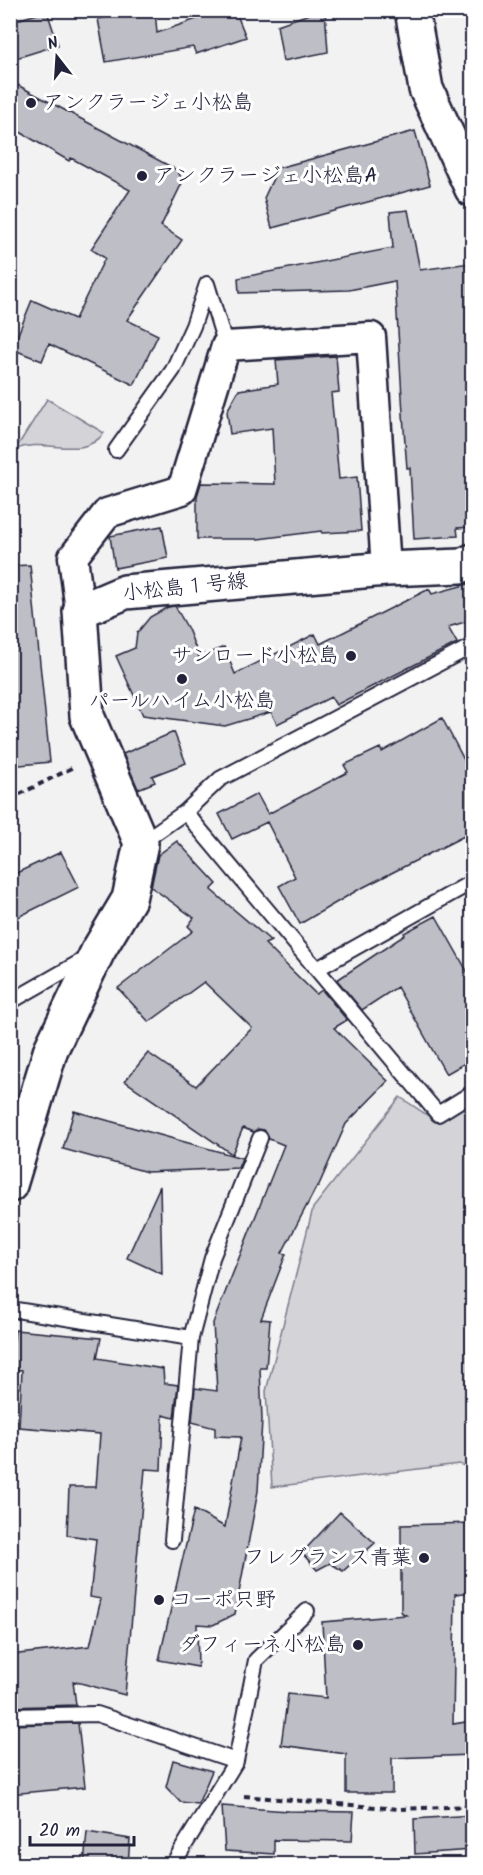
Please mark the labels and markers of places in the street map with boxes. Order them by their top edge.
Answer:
place label: アンクラージェ小松島 [43,87,253,120]
marker: アンクラージェ小松島 [24,96,38,110]
place label: アンクラージェ小松島A [154,160,377,193]
marker: アンクラージェ小松島A [135,169,149,183]
place label: サンロード小松島 [171,640,339,673]
marker: サンロード小松島 [344,649,358,663]
marker: パールハイム小松島 [175,672,189,686]
place label: パールハイム小松島 [89,685,275,718]
place label: フレグランス青葉 [244,1542,412,1575]
marker: フレグランス青葉 [417,1551,431,1565]
place label: コーポ只野 [171,1584,276,1617]
marker: コーポ只野 [152,1593,166,1607]
place label: ダフィーネ小松島 [179,1629,346,1662]
marker: ダフィーネ小松島 [351,1638,365,1652]

